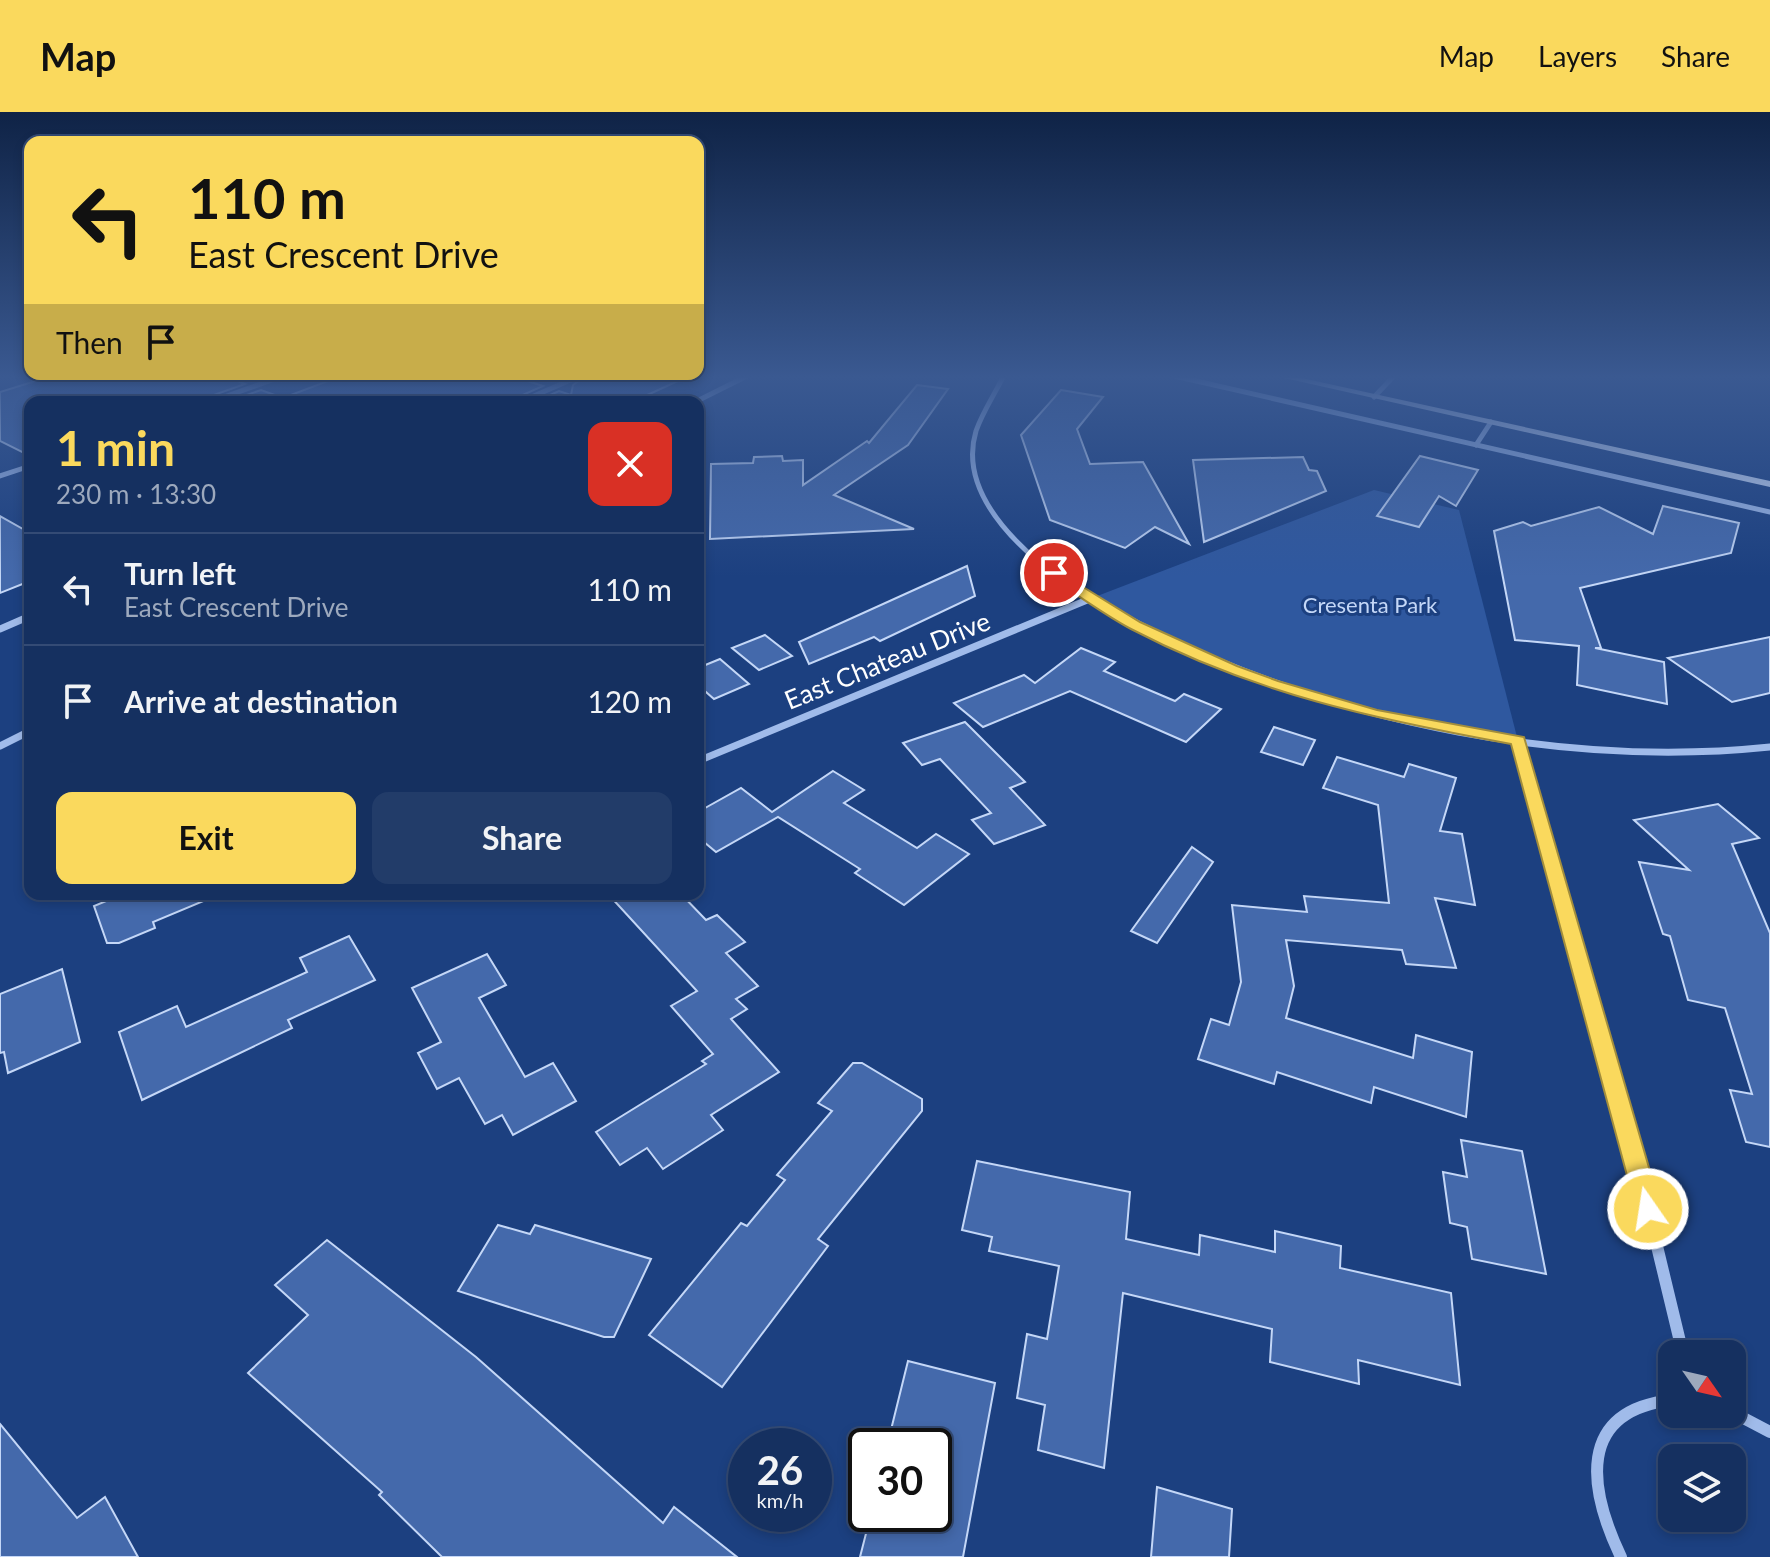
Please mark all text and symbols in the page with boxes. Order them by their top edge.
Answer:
text: Map [40,33,116,79]
text: Map [1439,39,1494,73]
text: Layers [1538,39,1617,73]
text: Share [1661,39,1730,73]
text: 110 m [188,164,346,231]
icon: left [56,168,160,272]
text: East Crescent Drive [188,232,499,276]
icon: arrive [139,320,183,364]
text: Then [56,324,123,360]
text: 1 min [56,419,175,476]
button: close [588,422,672,506]
text: 230 m · 13:30 [56,478,216,510]
pin [1020,539,1088,607]
icon: arrive [1032,551,1076,595]
text: Turn left [124,555,236,591]
icon: left [56,567,100,611]
text: 110 m [587,571,672,607]
text: East Crescent Drive [124,591,348,623]
park label: Cresenta Park [1303,591,1438,618]
street label: East Chateau Drive [780,604,994,716]
icon: arrive [56,679,100,723]
text: Arrive at destination [124,683,398,719]
text: 120 m [587,683,672,719]
button: Exit [56,792,356,884]
button: Share [372,792,672,884]
position arrow [1606,1167,1690,1251]
north arrow [1658,1340,1746,1428]
map controls [1658,1340,1746,1532]
speed limit sign: 30 [848,1428,952,1532]
button: layers [1658,1444,1746,1532]
text: 26 [757,1446,803,1494]
text: km/h [757,1488,803,1512]

